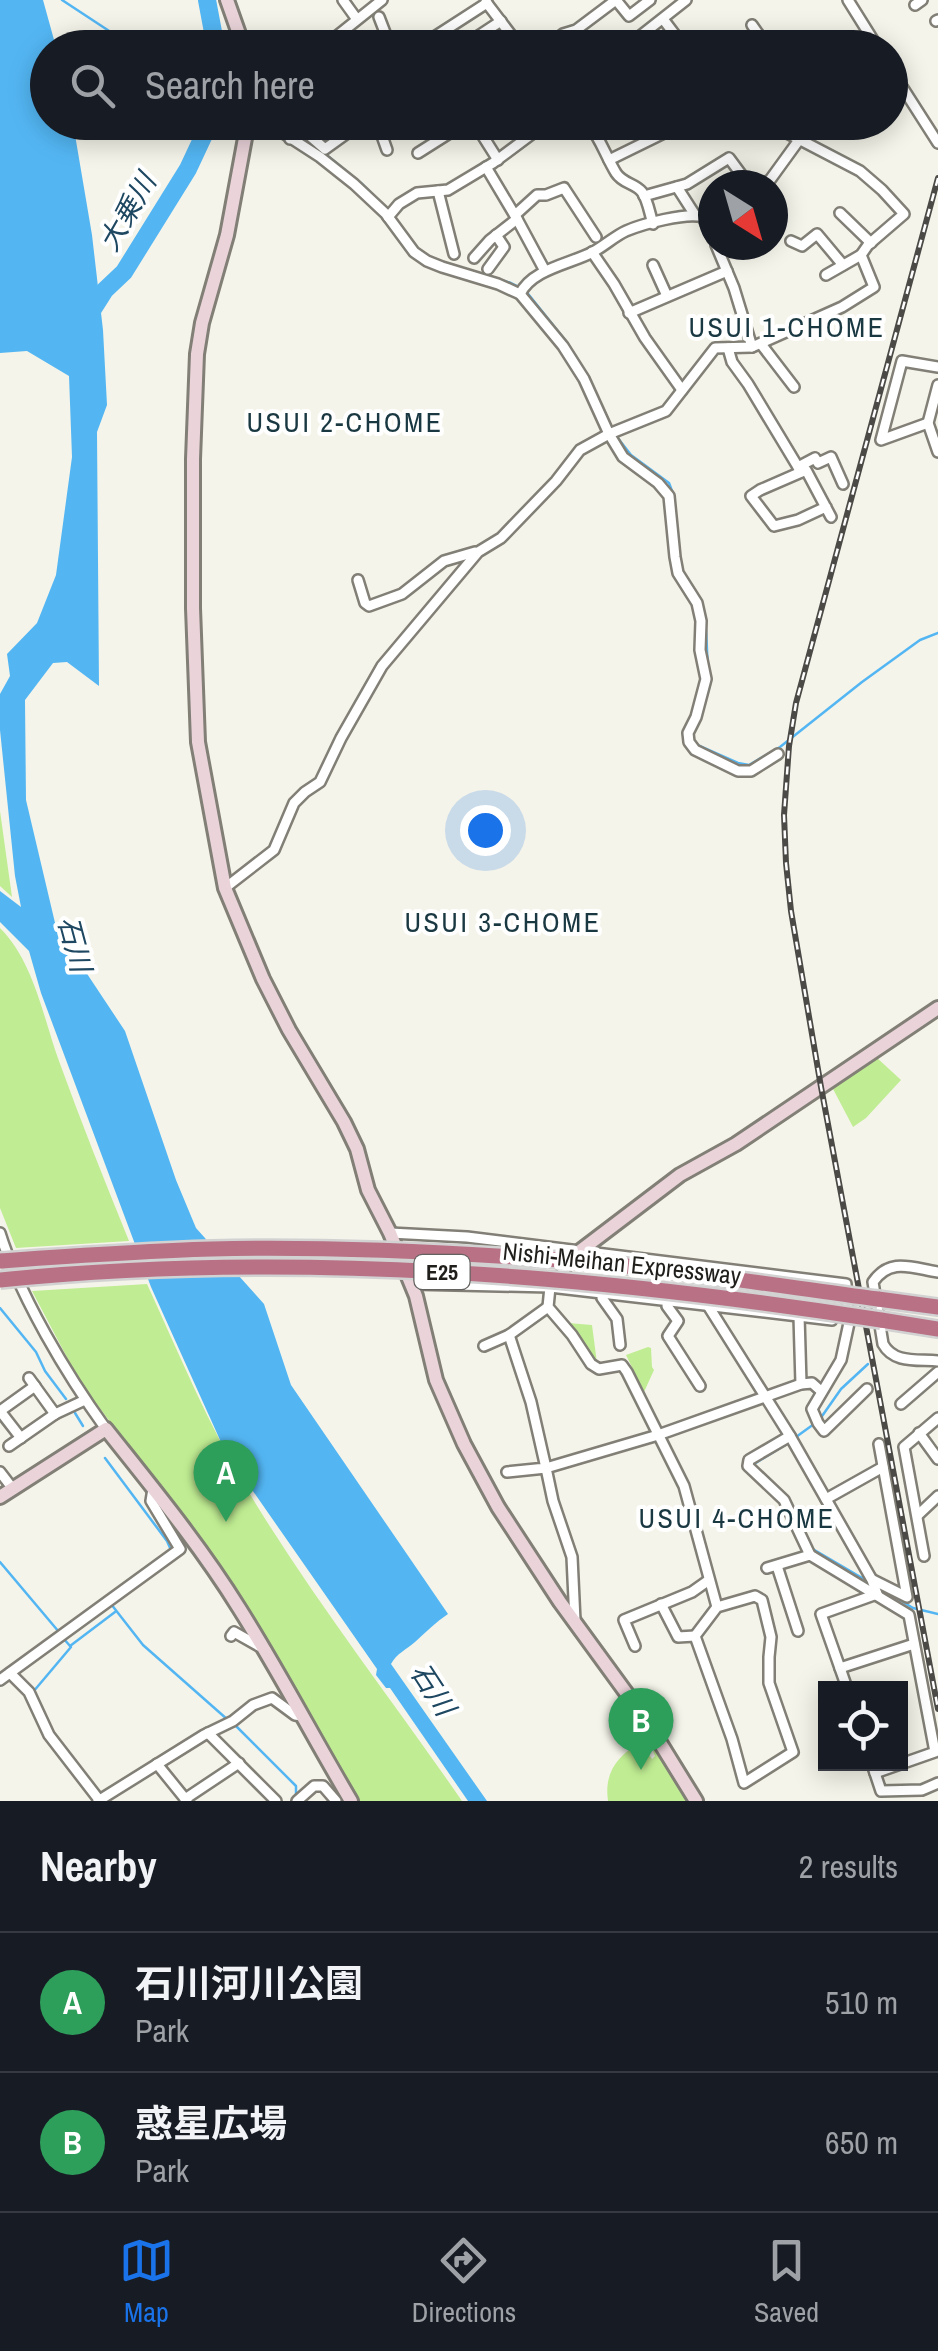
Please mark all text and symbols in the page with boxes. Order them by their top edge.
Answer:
search box [30,30,908,140]
icon: search [65,58,120,113]
text: Search here [145,60,315,111]
water label: 大乗川 [90,164,166,258]
north arrow [698,170,788,260]
district label: USUI 1-CHOME [688,308,886,346]
district label: USUI 2-CHOME [246,403,444,441]
your location [460,805,511,856]
district label: USUI 3-CHOME [404,903,602,941]
water label: 石川 [49,912,101,979]
street label: Nishi-Meihan Expressway [501,1234,743,1292]
road number: E25 [414,1255,470,1289]
pin: A [194,1440,258,1522]
district label: USUI 4-CHOME [638,1499,836,1537]
water label: 石川 [402,1655,466,1725]
map controls [818,1681,908,1771]
button: locate [818,1681,908,1771]
pin: B [608,1688,674,1770]
text: Nearby [40,1838,157,1894]
text: 2 results [799,1845,898,1888]
text: 石川河川公園 [135,1958,363,2009]
text: A [63,1981,82,2024]
text: 510 m [825,1981,898,2024]
text: Park [135,2009,189,2052]
text: 惑星広場 [135,2098,287,2149]
text: B [63,2121,82,2164]
text: 650 m [825,2121,898,2164]
text: Park [135,2149,189,2192]
tab: Map [119,2233,174,2331]
tab: Directions [412,2233,516,2331]
tab: Saved [754,2233,819,2331]

